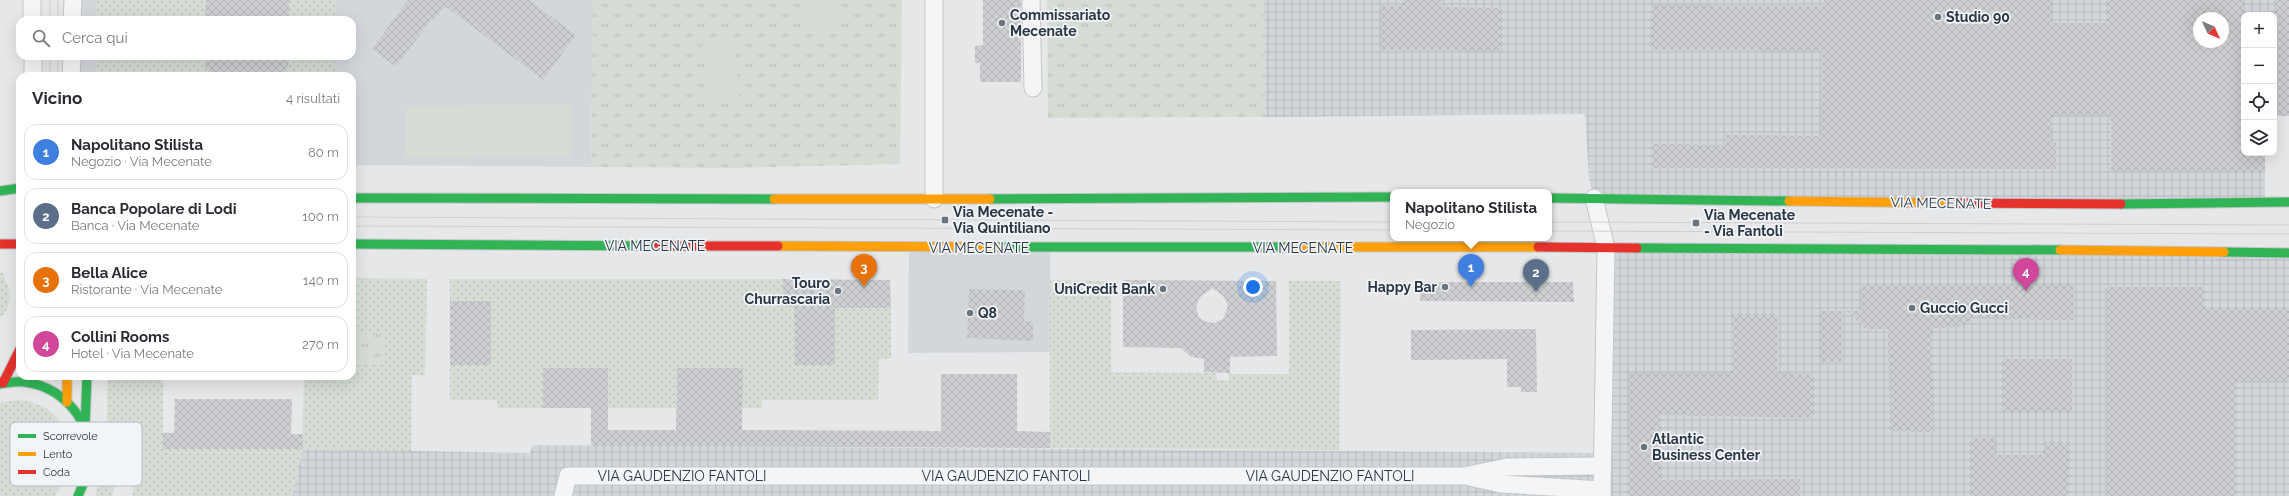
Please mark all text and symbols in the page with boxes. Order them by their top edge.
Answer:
place label: Commissariato Mecenate [1010,7,1111,39]
place label: Studio 90 [1946,9,2010,25]
marker: Studio 90 [1933,12,1943,22]
north arrow [2193,12,2229,48]
map controls [2241,12,2277,156]
button: + [2241,12,2277,48]
search box [16,16,356,60]
marker: Commissariato Mecenate [997,18,1007,28]
icon: search [30,27,52,49]
text: Cerca qui [62,29,128,47]
button: − [2241,48,2277,84]
button: locate [2241,84,2277,120]
text: Vicino [32,88,82,108]
text: 4 risultati [286,91,340,106]
button: layers [2241,120,2277,156]
text: Napolitano Stilista [71,136,203,154]
text: 1 [43,145,49,160]
text: 80 m [308,145,339,160]
text: Negozio · Via Mecenate [71,154,212,169]
popup [1390,189,1552,241]
street label: VIA MECENATE [1891,194,1991,212]
text: Napolitano Stilista [1405,199,1537,217]
text: Banca Popolare di Lodi [71,200,236,218]
place label: Via Mecenate - Via Quintiliano [953,204,1053,236]
place label: Via Mecenate - Via Fantoli [1704,207,1796,239]
text: 2 [42,209,50,224]
text: 100 m [302,209,339,224]
marker: Via Mecenate - Via Quintiliano [940,215,950,225]
text: Negozio [1405,217,1455,232]
text: Banca · Via Mecenate [71,218,199,233]
marker: Via Mecenate - Via Fantoli [1691,218,1701,228]
street label: VIA MECENATE [605,238,705,254]
street label: VIA MECENATE [929,240,1029,256]
street label: VIA MECENATE [1253,240,1353,256]
pin: 3 [851,254,877,287]
pin: 1 [1458,254,1484,287]
pin: 4 [2013,258,2039,291]
pin: 2 [1523,259,1549,292]
text: Bella Alice [71,264,147,282]
text: 3 [42,273,50,288]
text: 140 m [303,273,339,288]
place label: Touro Churrascaria [745,275,831,307]
your location [1243,277,1263,297]
place label: Happy Bar [1367,279,1438,295]
place label: UniCredit Bank [1054,281,1155,297]
text: Ristorante · Via Mecenate [71,282,222,297]
marker: Happy Bar [1440,282,1450,292]
marker: UniCredit Bank [1158,284,1168,294]
marker: Touro Churrascaria [833,286,843,296]
place label: Guccio Gucci [1920,300,2008,316]
marker: Guccio Gucci [1907,303,1917,313]
place label: Q8 [978,305,997,321]
marker: Q8 [965,308,975,318]
text: Collini Rooms [71,328,169,346]
text: 4 [42,337,50,352]
text: 270 m [302,337,339,352]
text: Hotel · Via Mecenate [71,346,194,361]
legend [10,422,142,486]
text: Scorrevole [43,430,98,443]
place label: Atlantic Business Center [1652,431,1761,463]
marker: Atlantic Business Center [1639,442,1649,452]
text: Lento [43,448,73,461]
text: Coda [43,466,70,479]
street label: VIA GAUDENZIO FANTOLI [598,468,766,484]
street label: VIA GAUDENZIO FANTOLI [922,468,1090,484]
street label: VIA GAUDENZIO FANTOLI [1246,468,1414,484]

